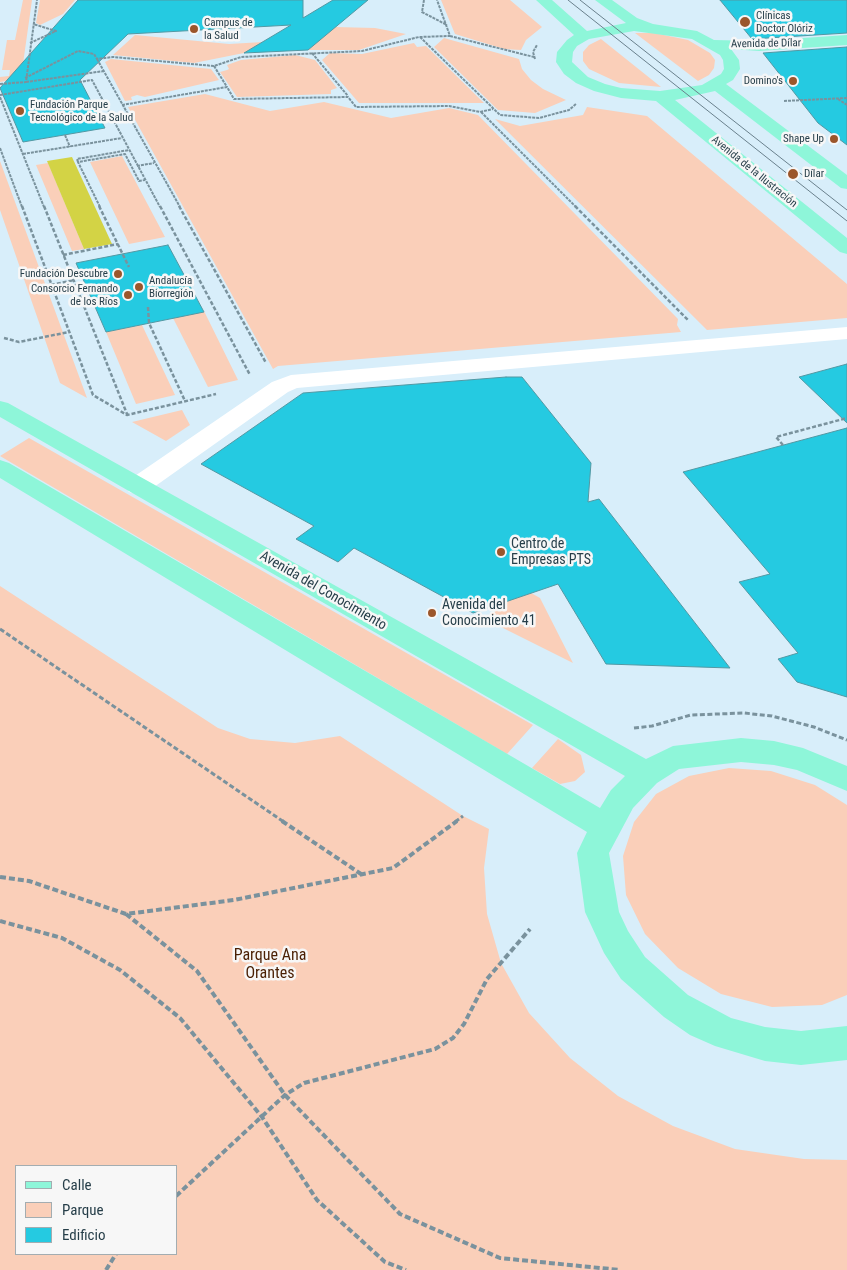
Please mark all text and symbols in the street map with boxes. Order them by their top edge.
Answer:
place label: Clínicas Doctor Olóriz [756,9,813,35]
marker: Clínicas Doctor Olóriz [738,15,752,29]
place label: Campus de la Salud [204,16,253,42]
marker: Campus de la Salud [188,23,200,35]
street label: Avenida de Dílar [731,37,801,51]
place label: Domino's [744,74,783,88]
marker: Domino's [787,75,799,87]
place label: Fundación Parque Tecnológico de la Salud [30,98,133,124]
marker: Fundación Parque Tecnológico de la Salud [14,105,26,117]
place label: Shape Up [783,132,824,146]
street label: Avenida de la Ilustración [709,133,799,211]
marker: Shape Up [828,133,840,145]
marker: Dílar [786,167,800,181]
place label: Dílar [804,167,824,181]
place label: Fundación Descubre [20,267,108,281]
marker: Fundación Descubre [112,268,124,280]
place label: Andalucía Biorregión [149,274,194,300]
marker: Andalucía Biorregión [133,281,145,293]
place label: Consorcio Fernando de los Ríos [31,282,118,308]
marker: Consorcio Fernando de los Ríos [122,289,134,301]
place label: Centro de Empresas PTS [511,536,591,568]
marker: Centro de Empresas PTS [495,546,507,558]
street label: Avenida del Conocimiento [257,548,389,634]
place label: Avenida del Conocimiento 41 [442,597,536,630]
marker: Avenida del Conocimiento 41 [426,607,438,619]
park label: Parque Ana Orantes [234,946,306,984]
legend [15,1165,178,1255]
text: Calle [62,1176,92,1194]
text: Parque [62,1201,104,1219]
text: Edificio [62,1226,105,1244]

